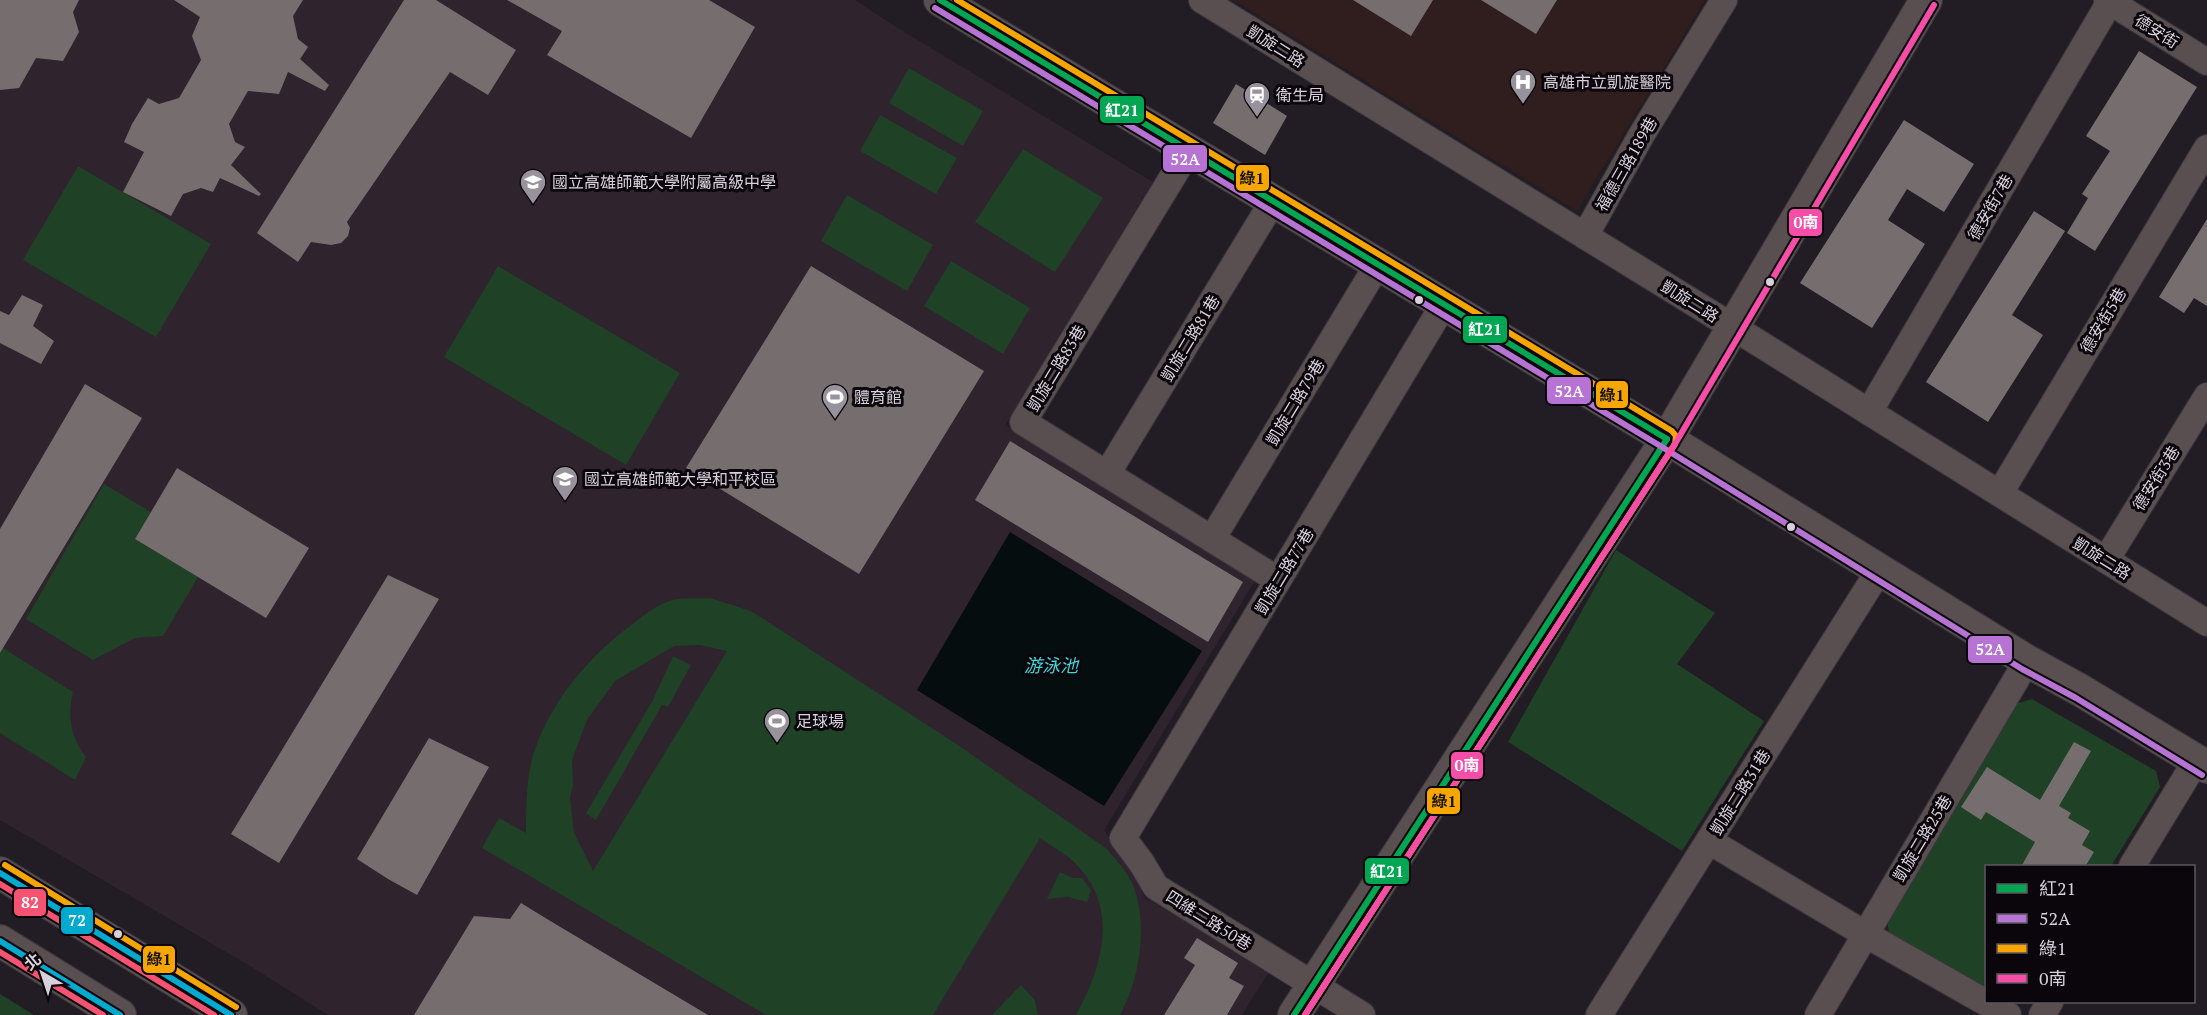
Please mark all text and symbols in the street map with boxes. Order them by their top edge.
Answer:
street label: 德安街 [2131,9,2183,53]
street label: 凱旋二路 [1243,20,1309,72]
hospital icon: 高雄市立凱旋醫院 [1508,67,1538,105]
place label: 高雄市立凱旋醫院 [1543,71,1671,93]
station icon: 衛生局 [1242,80,1272,118]
place label: 衛生局 [1276,84,1324,106]
line badge: 紅21 [1099,95,1145,124]
text: 紅21 [1105,99,1139,121]
street label: 福德三路189巷 [1590,113,1662,215]
line badge: 52A [1162,144,1208,173]
text: 52A [1170,148,1200,170]
line badge: 綠1 [1235,164,1270,192]
school or university icon: 國立高雄師範大學附屬高級中學 [518,167,548,205]
text: 綠1 [1239,167,1265,189]
street label: 德安街7巷 [1962,170,2018,244]
place label: 國立高雄師範大學附屬高級中學 [552,171,776,193]
line badge: 0南 [1788,208,1823,237]
text: 0南 [1793,211,1819,233]
street label: 凱旋二路 [1657,275,1723,327]
unlabelled marker [1764,276,1776,288]
street label: 德安街5巷 [2075,283,2131,357]
street label: 凱旋二路81巷 [1156,291,1224,385]
unlabelled marker [1413,294,1425,306]
line badge: 紅21 [1462,315,1508,344]
text: 紅21 [1468,318,1502,340]
street label: 凱旋二路83巷 [1022,321,1090,415]
street label: 凱旋二路79巷 [1261,355,1329,449]
line badge: 52A [1546,376,1592,405]
text: 52A [1554,380,1584,402]
line badge: 綠1 [1595,380,1629,409]
sports icon: 體育館 [820,382,850,420]
text: 綠1 [1599,384,1625,406]
place label: 體育館 [854,386,902,408]
street label: 德安街3巷 [2127,441,2185,515]
school or university icon: 國立高雄師範大學和平校區 [550,464,580,502]
place label: 國立高雄師範大學和平校區 [584,468,776,490]
unlabelled marker [1785,521,1797,533]
street label: 凱旋二路77巷 [1250,524,1318,618]
street label: 凱旋二路 [2069,532,2135,584]
line badge: 52A [1967,635,2013,664]
text: 52A [1975,638,2005,660]
water label: 游泳池 [1024,653,1080,677]
sports icon: 足球場 [762,706,792,744]
place label: 足球場 [796,710,844,732]
street label: 凱旋二路31巷 [1705,745,1775,839]
line badge: 0南 [1450,751,1484,780]
text: 0南 [1454,754,1480,776]
line badge: 綠1 [1426,787,1461,815]
text: 綠1 [1431,790,1457,812]
street label: 凱旋二路25巷 [1888,791,1956,885]
line badge: 紅21 [1364,857,1410,885]
text: 紅21 [1370,860,1404,882]
legend [1985,865,2195,1003]
text: 紅21 [2039,876,2076,900]
street label: 四維二路50巷 [1162,885,1256,955]
line badge: 82 [13,888,47,917]
text: 82 [21,891,39,913]
line badge: 72 [60,906,94,935]
text: 52A [2039,906,2071,930]
text: 72 [68,909,86,931]
unlabelled marker [112,928,124,940]
text: 綠1 [2039,936,2067,960]
north arrow [12,943,72,1003]
line badge: 綠1 [142,945,176,974]
text: 北 [19,948,46,975]
text: 綠1 [146,948,172,970]
text: 0南 [2039,966,2067,990]

